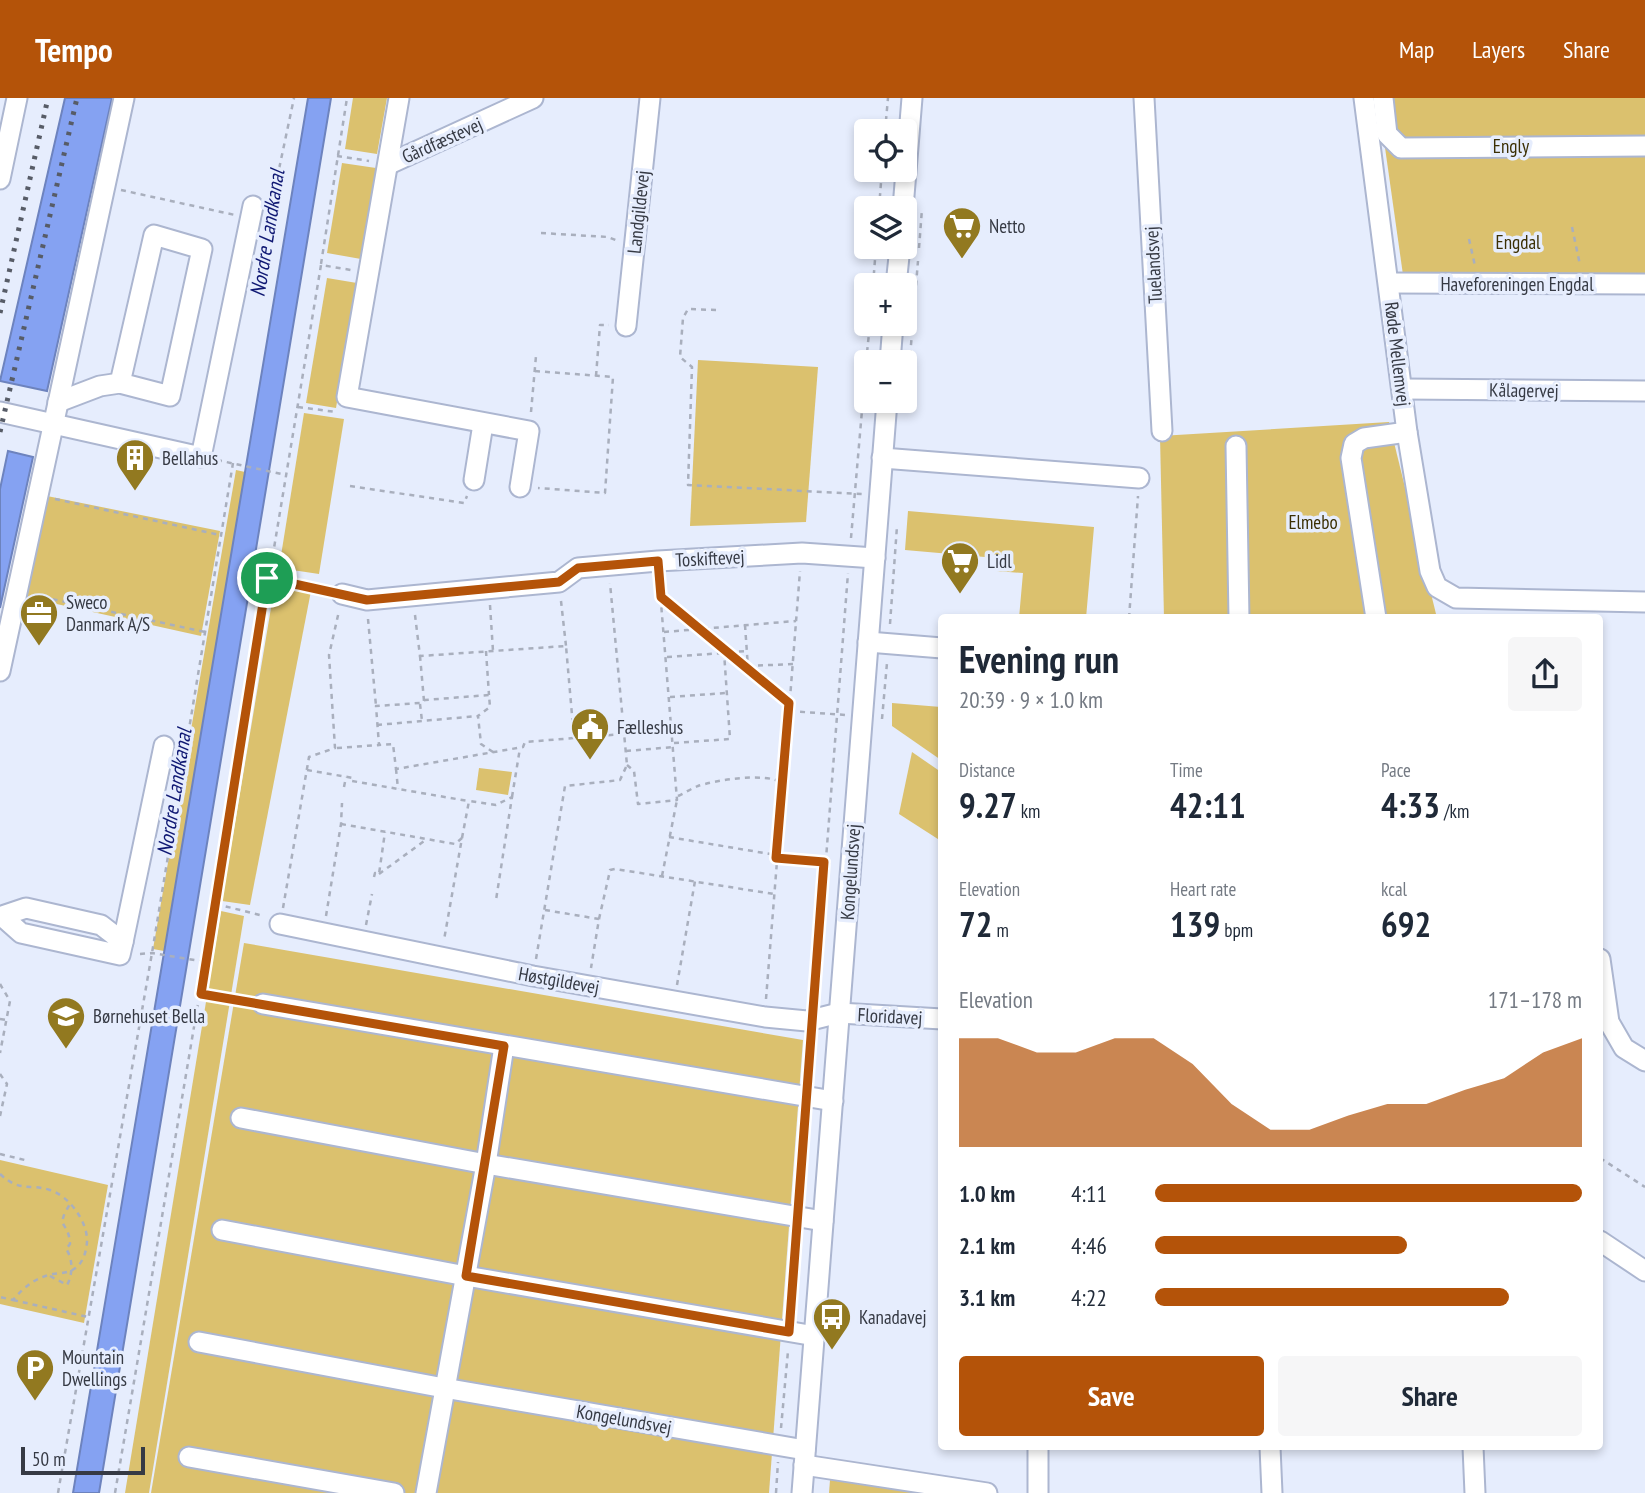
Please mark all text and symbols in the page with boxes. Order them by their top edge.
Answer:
text: Tempo [35,28,113,71]
text: Map [1399,34,1434,65]
text: Layers [1472,34,1525,65]
text: Share [1563,34,1610,65]
street label: Gårdfæstevej [398,112,486,168]
map controls [854,119,917,413]
button: locate [854,119,917,182]
park label: Engly [1493,134,1530,158]
water label: Nordre Landkanal [244,165,291,298]
street label: Landgildevej [622,169,654,255]
button: layers [854,196,917,259]
supermarket icon: Netto [941,205,983,260]
place label: Netto [989,214,1026,238]
street label: Tuelandsvej [1139,226,1167,304]
park label: Engdal [1496,230,1541,254]
street label: Haveforeningen Engdal [1440,272,1594,296]
button: + [854,273,917,336]
street label: Røde Mellemvej [1380,300,1416,408]
button: − [854,350,917,413]
street label: Kålagervej [1489,377,1559,403]
building icon: Bellahus [114,437,156,492]
place label: Bellahus [162,446,218,470]
park label: Elmebo [1288,510,1338,534]
supermarket icon: Lidl [939,540,981,595]
street label: Toskiftevej [675,544,745,572]
pin [237,548,297,608]
place label: Lidl [987,549,1012,573]
icon: arrive [248,559,286,597]
place label: Sweco Danmark A/S [66,590,150,636]
office icon: Sweco Danmark A/S [18,592,60,647]
text: Evening run [959,634,1119,683]
button: share [1508,637,1582,711]
text: 20:39 · 9 × 1.0 km [959,685,1103,714]
public building icon: Fælleshus [569,706,611,761]
place label: Fælleshus [617,715,683,739]
water label: Nordre Landkanal [151,724,198,857]
text: Distance [959,758,1015,782]
text: Time [1170,758,1203,782]
text: Pace [1381,758,1411,782]
text: 9.27 [959,782,1017,828]
text: 42:11 [1170,782,1246,828]
text: 4:33 [1381,782,1440,828]
text: km [1017,799,1040,823]
text: /km [1440,799,1469,823]
street label: Kongelundsvej [835,823,865,921]
text: Elevation [959,877,1020,901]
text: Heart rate [1170,877,1236,901]
text: kcal [1381,877,1407,901]
text: 72 [959,901,992,947]
text: 139 [1170,901,1220,947]
text: 692 [1381,901,1431,947]
text: m [992,918,1009,942]
text: bpm [1220,918,1253,942]
street label: Høstgildevej [517,961,601,999]
text: Elevation [959,985,1033,1014]
text: 171–178 m [1488,985,1582,1014]
school or university icon: Børnehuset Bella [45,995,87,1050]
street label: Floridavej [857,1002,923,1030]
place label: Børnehuset Bella [93,1004,205,1028]
text: 1.0 km [959,1179,1015,1208]
text: 4:11 [1071,1179,1107,1208]
text: 2.1 km [959,1231,1015,1260]
text: 4:46 [1071,1231,1107,1260]
text: 3.1 km [959,1283,1015,1312]
text: 4:22 [1071,1283,1107,1312]
bus stop icon: Kanadavej [811,1296,853,1351]
place label: Kanadavej [859,1305,927,1329]
place label: Mountain Dwellings [62,1345,127,1391]
parking icon: Mountain Dwellings [14,1347,56,1402]
button: Save [959,1356,1264,1436]
button: Share [1278,1356,1582,1436]
street label: Kongelundsvej [575,1399,673,1439]
scale bar [21,1444,145,1476]
text: 50 m [32,1447,66,1471]

